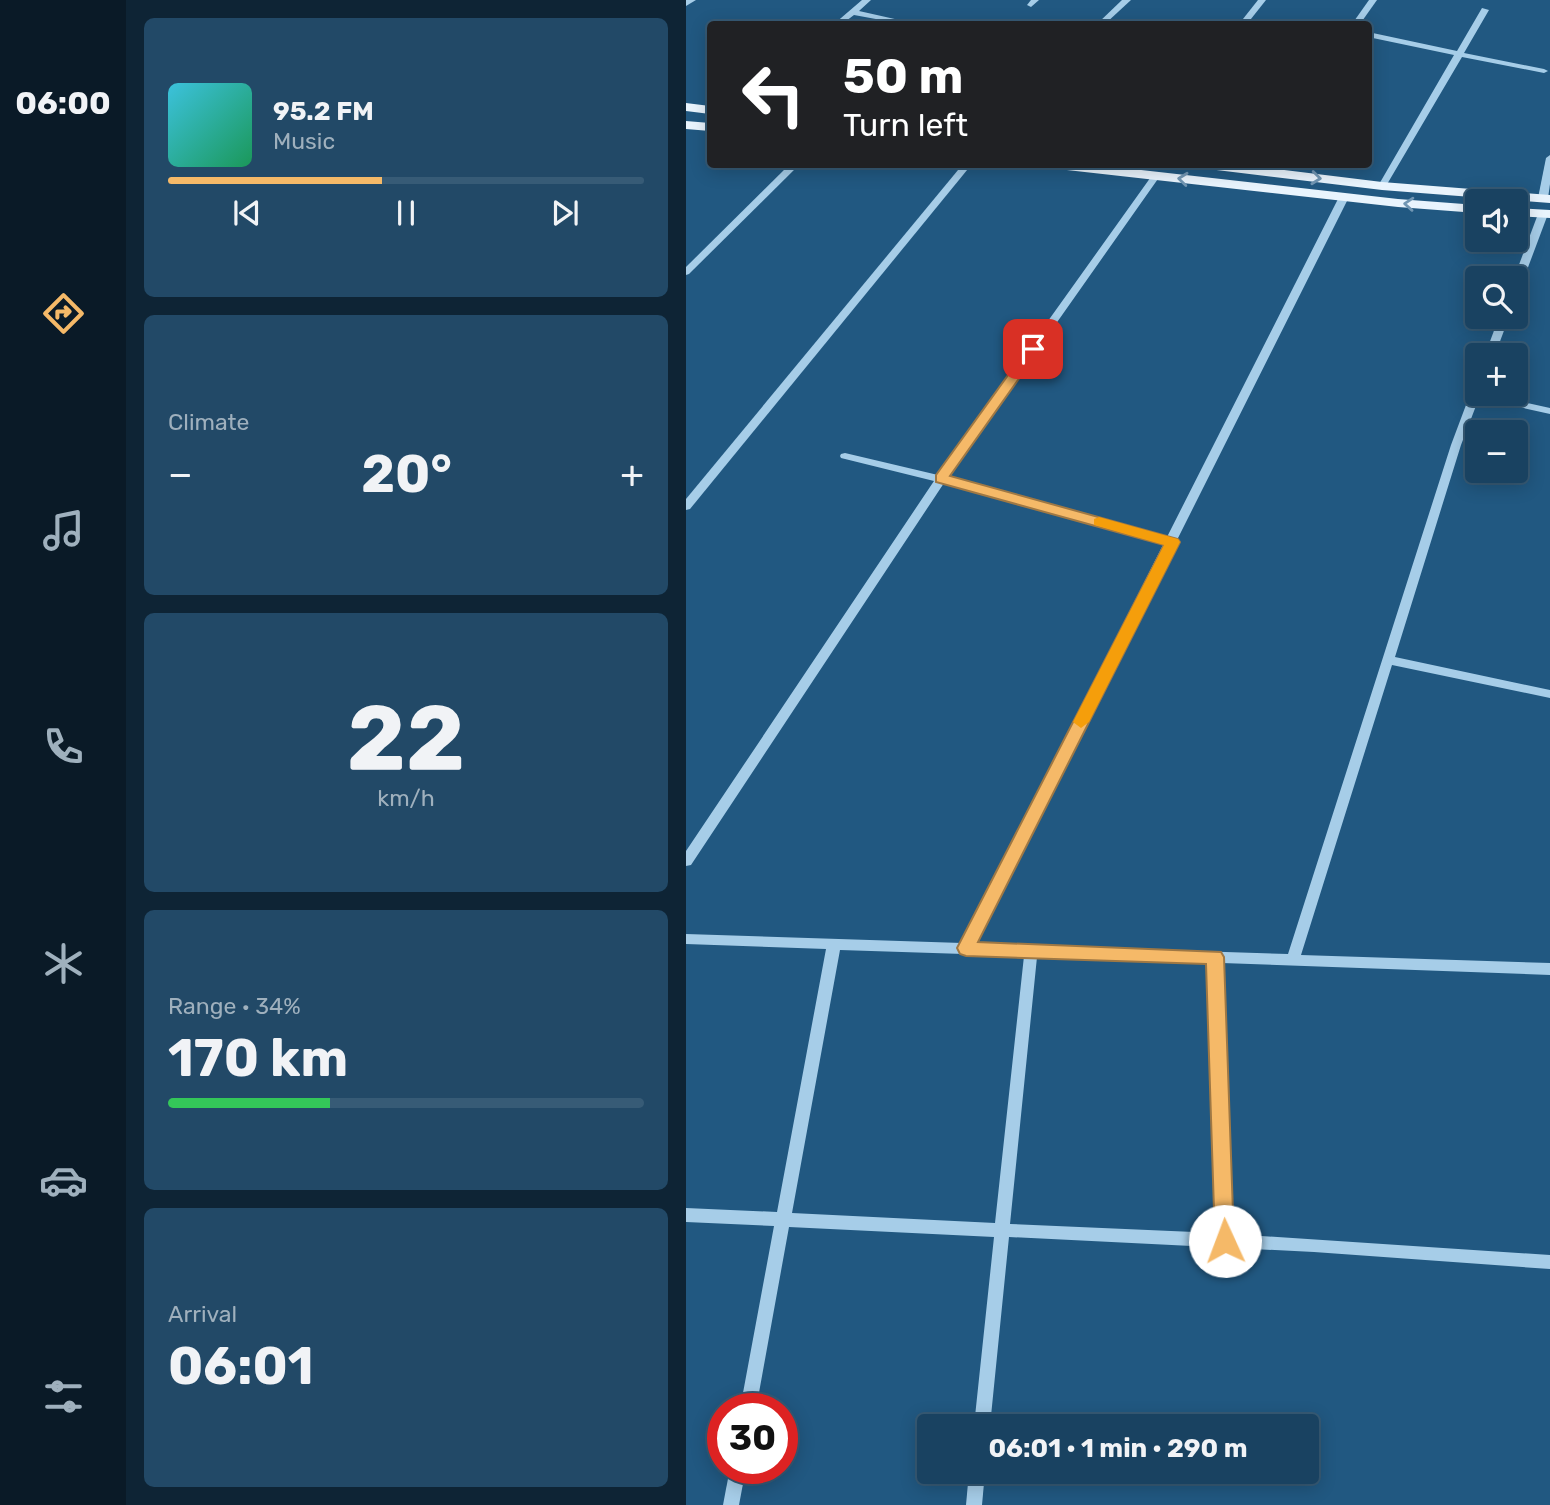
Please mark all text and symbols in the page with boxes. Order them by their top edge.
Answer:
text: 50 m [843,47,963,105]
icon: left [728,49,819,140]
text: 06:00 [15,84,111,122]
text: 95.2 FM [273,96,374,127]
text: Turn left [843,106,968,144]
text: Music [273,127,335,155]
one-way arrow [1311,171,1322,186]
one-way arrow [1177,172,1188,187]
map controls [1465,189,1528,483]
button: sound [1465,189,1528,252]
icon: previous [228,194,266,232]
icon: pause [387,194,425,232]
icon: next [546,194,584,232]
one-way arrow [1403,197,1414,212]
button: search [1465,266,1528,329]
icon: directions [39,289,88,338]
pin [1003,319,1063,379]
icon: arrive [1014,330,1052,368]
button: + [1465,343,1528,406]
text: Climate [168,408,249,436]
button: − [1465,420,1528,483]
text: 20° [361,443,452,505]
text: − [168,451,193,497]
text: + [620,451,644,497]
icon: music [39,506,88,555]
text: 22 [347,684,465,792]
icon: phone [39,722,88,771]
text: km/h [377,784,435,812]
icon: climate [39,939,88,988]
text: Range · 34% [168,992,301,1020]
text: 170 km [168,1027,348,1089]
icon: car [39,1156,88,1205]
position arrow [1188,1204,1262,1278]
text: Arrival [168,1300,237,1328]
text: 06:01 [168,1335,314,1397]
icon: filters [39,1372,88,1421]
speed limit sign: 30 [707,1393,798,1484]
text: 06:01 · 1 min · 290 m [988,1433,1248,1464]

